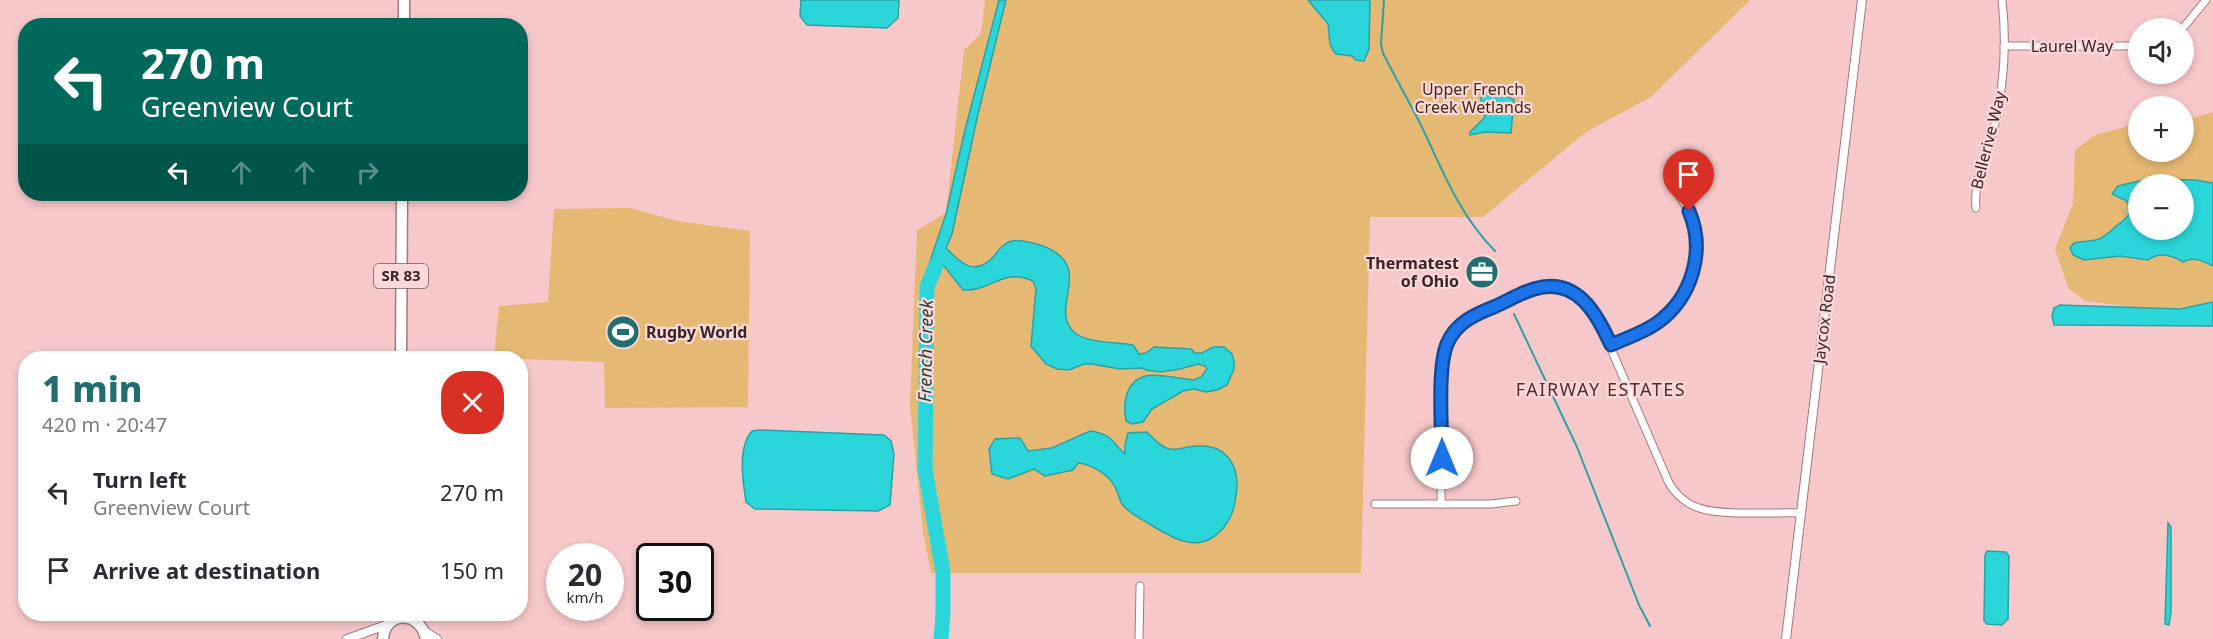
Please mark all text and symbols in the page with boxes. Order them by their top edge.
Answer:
map controls [2128,18,2194,240]
button: sound [2128,18,2194,84]
text: 270 m [141,34,265,91]
street label: Laurel Way [2031,35,2114,57]
icon: left [42,42,120,120]
park label: Upper French Creek Wetlands [1414,78,1532,118]
text: Greenview Court [141,88,353,125]
street label: Bellerive Way [1965,88,2011,191]
button: + [2128,96,2194,162]
pin [1663,149,1714,211]
icon: left [162,156,195,189]
icon: ahead [225,156,258,189]
icon: ahead [288,156,321,189]
icon: right [351,156,384,189]
icon: arrive [1672,158,1705,191]
button: − [2128,174,2194,240]
place label: Thermatest of Ohio [1366,252,1459,292]
office icon: Thermatest of Ohio [1464,254,1500,290]
road number: SR 83 [374,264,428,288]
street label: Jaycox Road [1807,273,1840,367]
water label: French Creek [912,299,938,402]
sports icon: Rugby World [605,314,641,350]
place label: Rugby World [646,321,747,343]
text: 1 min [42,364,143,413]
button: close [441,371,504,434]
district label: FAIRWAY ESTATES [1516,377,1686,401]
text: 420 m · 20:47 [42,411,167,438]
position arrow [1410,426,1474,490]
text: Turn left [93,464,187,494]
icon: left [42,476,75,509]
text: 270 m [440,477,504,507]
text: Greenview Court [93,494,250,521]
speed limit sign: 30 [636,543,714,621]
icon: arrive [42,554,75,587]
text: 20 [568,554,602,595]
text: Arrive at destination [93,555,320,585]
text: 150 m [440,555,504,585]
text: km/h [567,587,603,607]

